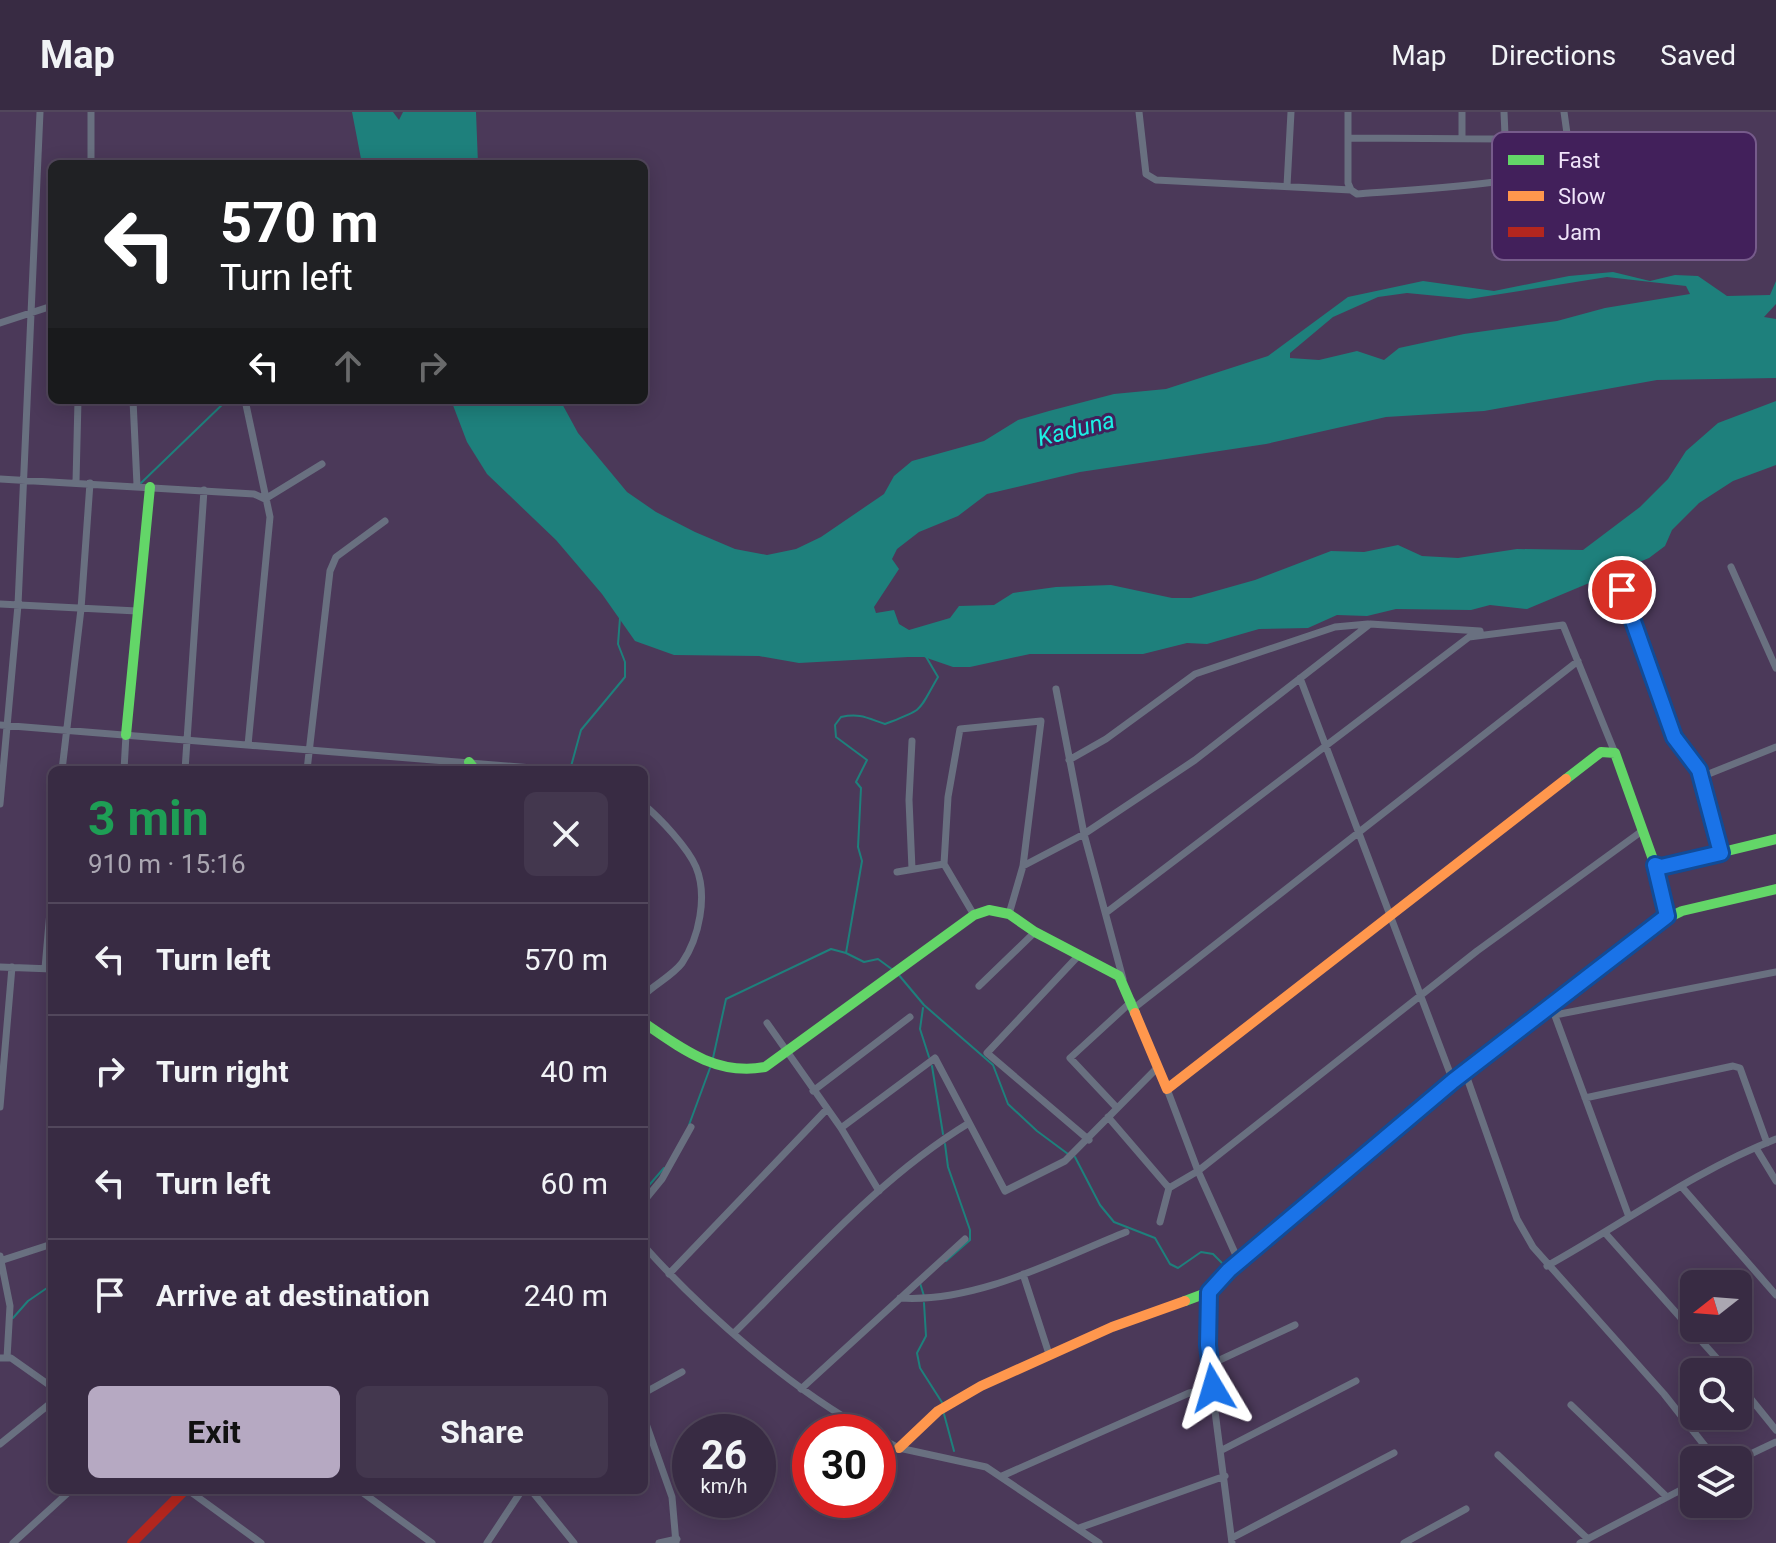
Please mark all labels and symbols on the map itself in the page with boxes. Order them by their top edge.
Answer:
legend [1492,132,1756,260]
text: Fast [1558,148,1600,173]
text: Slow [1558,184,1606,209]
text: Jam [1558,220,1601,245]
water label: Kaduna [1034,406,1118,452]
pin [1588,556,1656,624]
north arrow [1680,1270,1752,1342]
position arrow [1171,1346,1255,1430]
speed limit sign: 30 [792,1414,896,1518]

